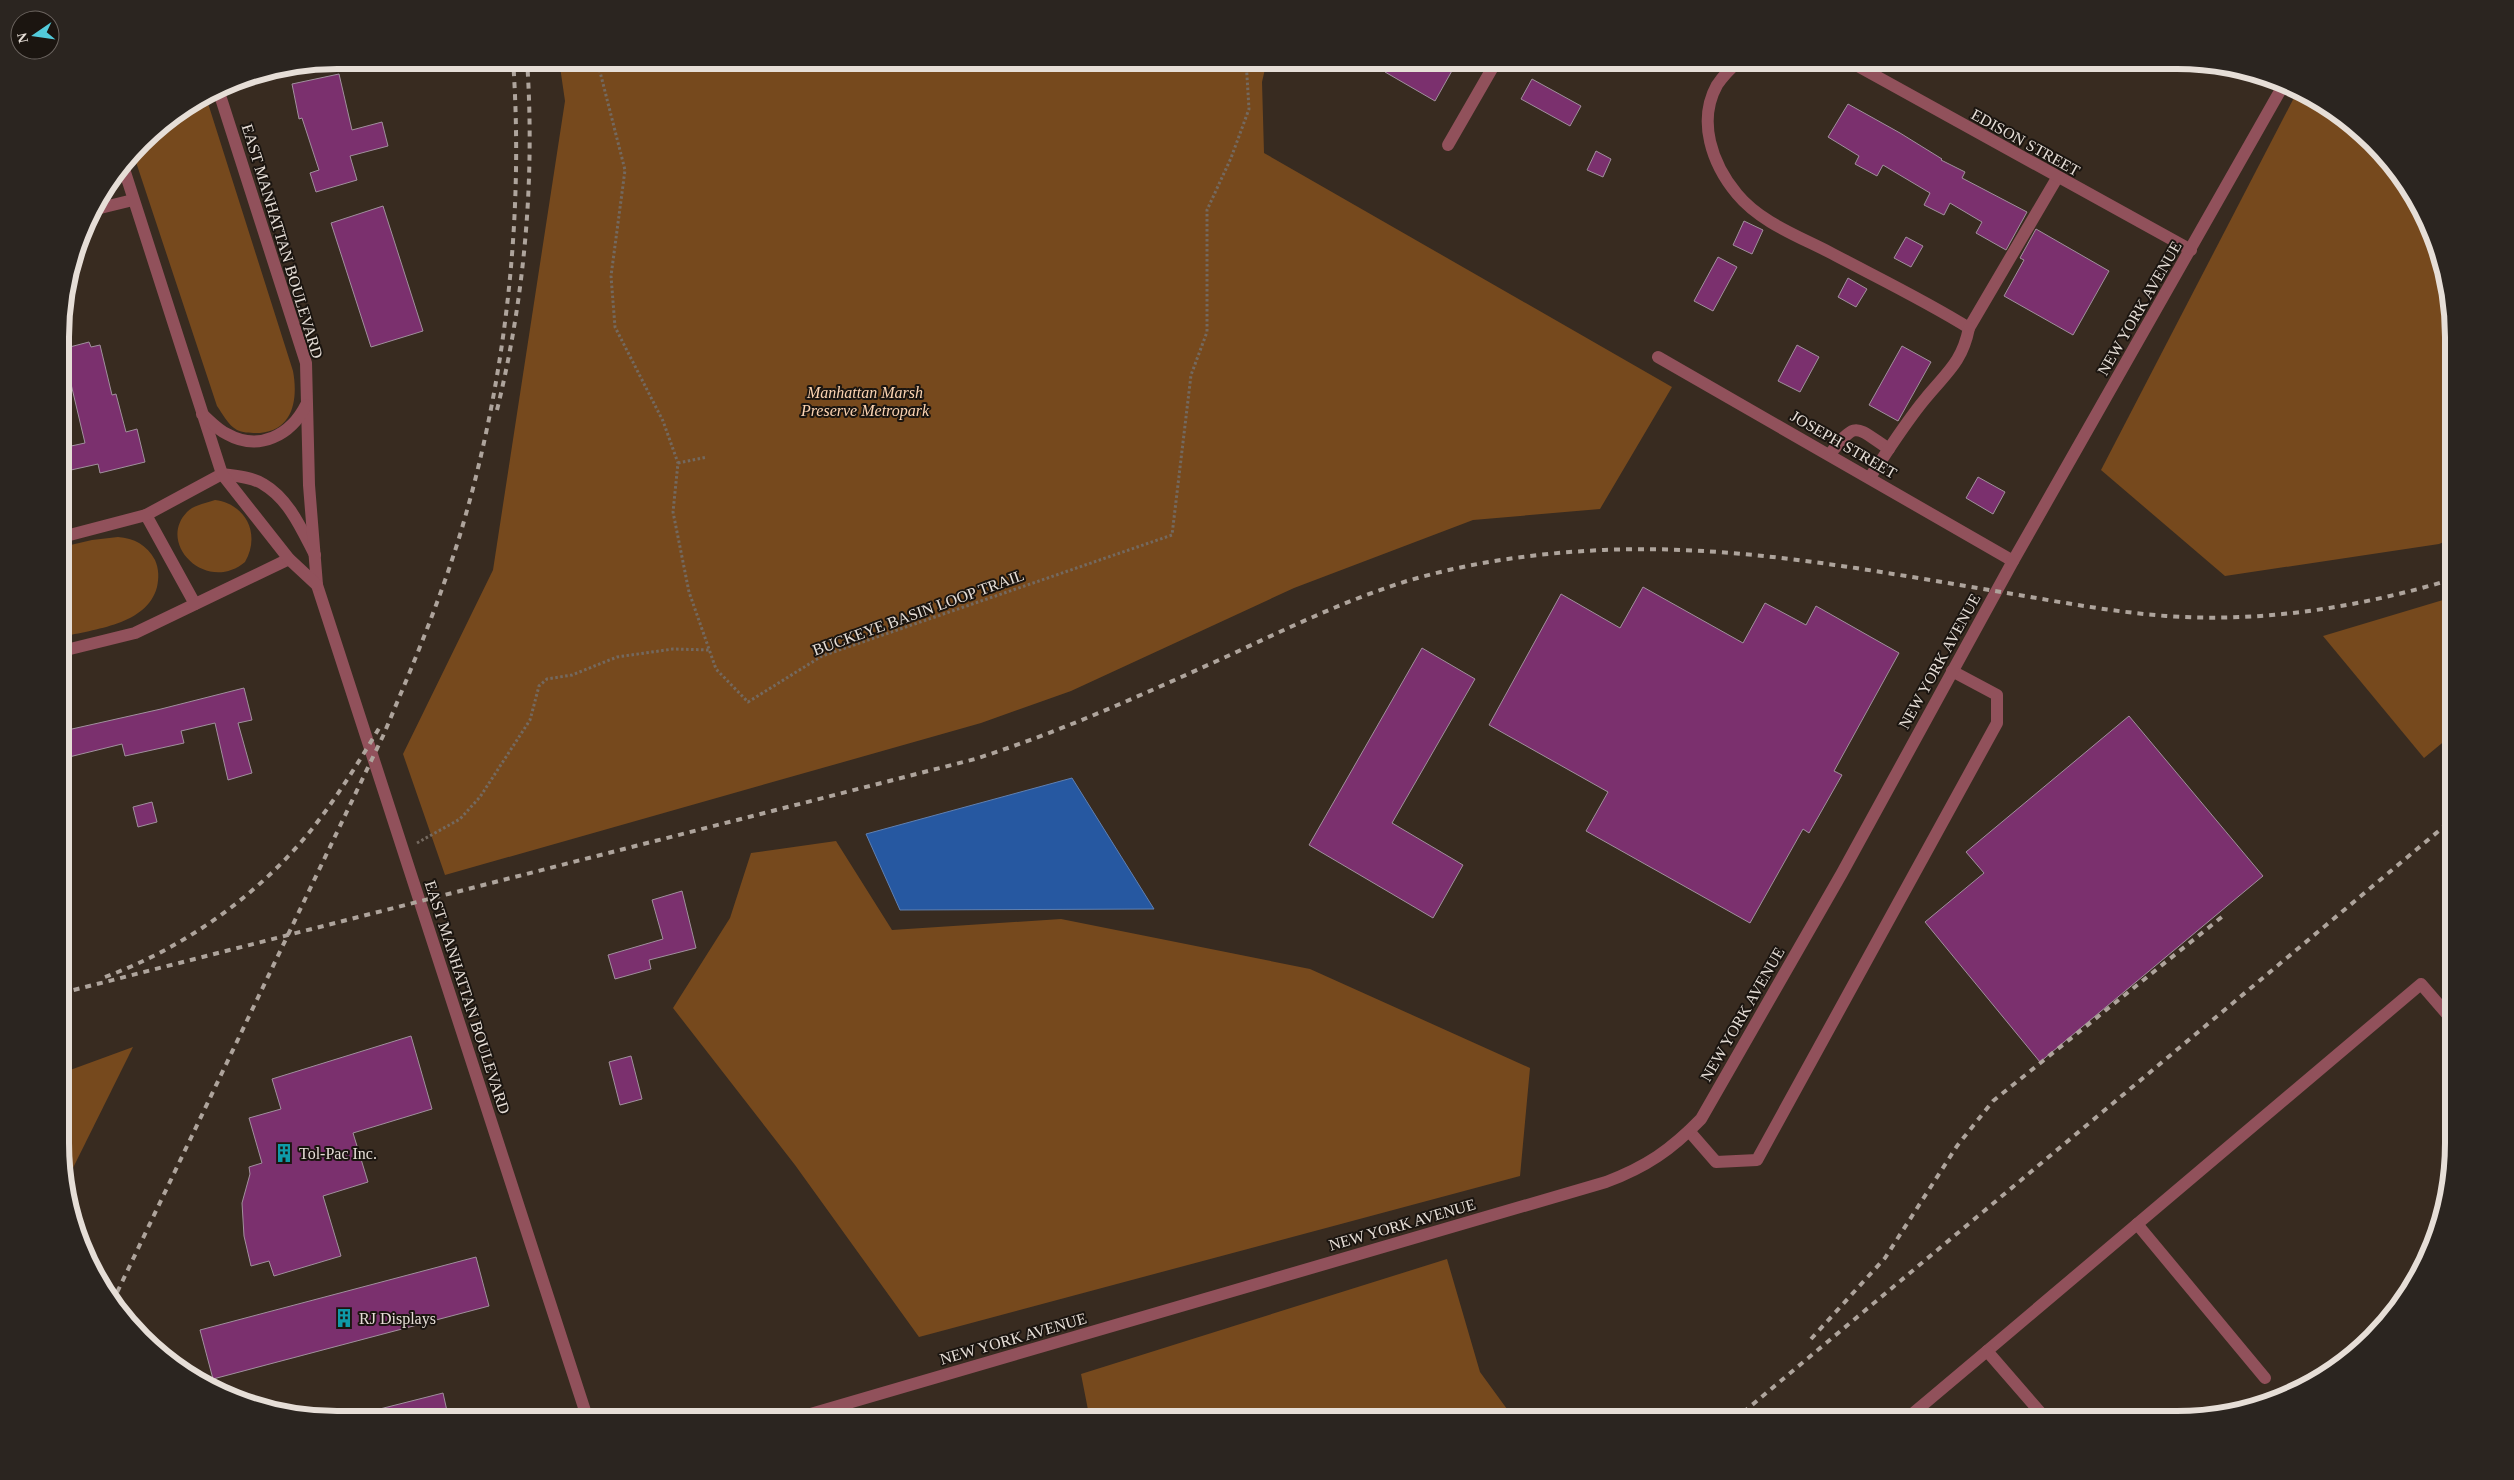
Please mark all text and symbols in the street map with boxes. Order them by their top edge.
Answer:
north arrow [10,10,60,60]
text: N [14,31,31,44]
street label: EDISON STREET [1969,106,2083,179]
street label: EAST MANHATTAN BOULEVARD [239,122,326,360]
street label: NEW YORK AVENUE [2094,238,2185,378]
park label: Manhattan Marsh Preserve Metropark [800,384,930,420]
street label: JOSEPH STREET [1788,407,1900,482]
street label: BUCKEYE BASIN LOOP TRAIL [810,566,1026,659]
street label: NEW YORK AVENUE [1895,591,1984,732]
street label: EAST MANHATTAN BOULEVARD [422,878,513,1116]
street label: NEW YORK AVENUE [1697,944,1788,1084]
building icon: Tol-Pac Inc. [273,1142,295,1164]
place label: Tol-Pac Inc. [299,1145,377,1162]
street label: NEW YORK AVENUE [1327,1195,1477,1254]
building icon: RJ Displays [333,1307,355,1329]
street label: NEW YORK AVENUE [938,1309,1088,1368]
place label: RJ Displays [359,1310,436,1328]

